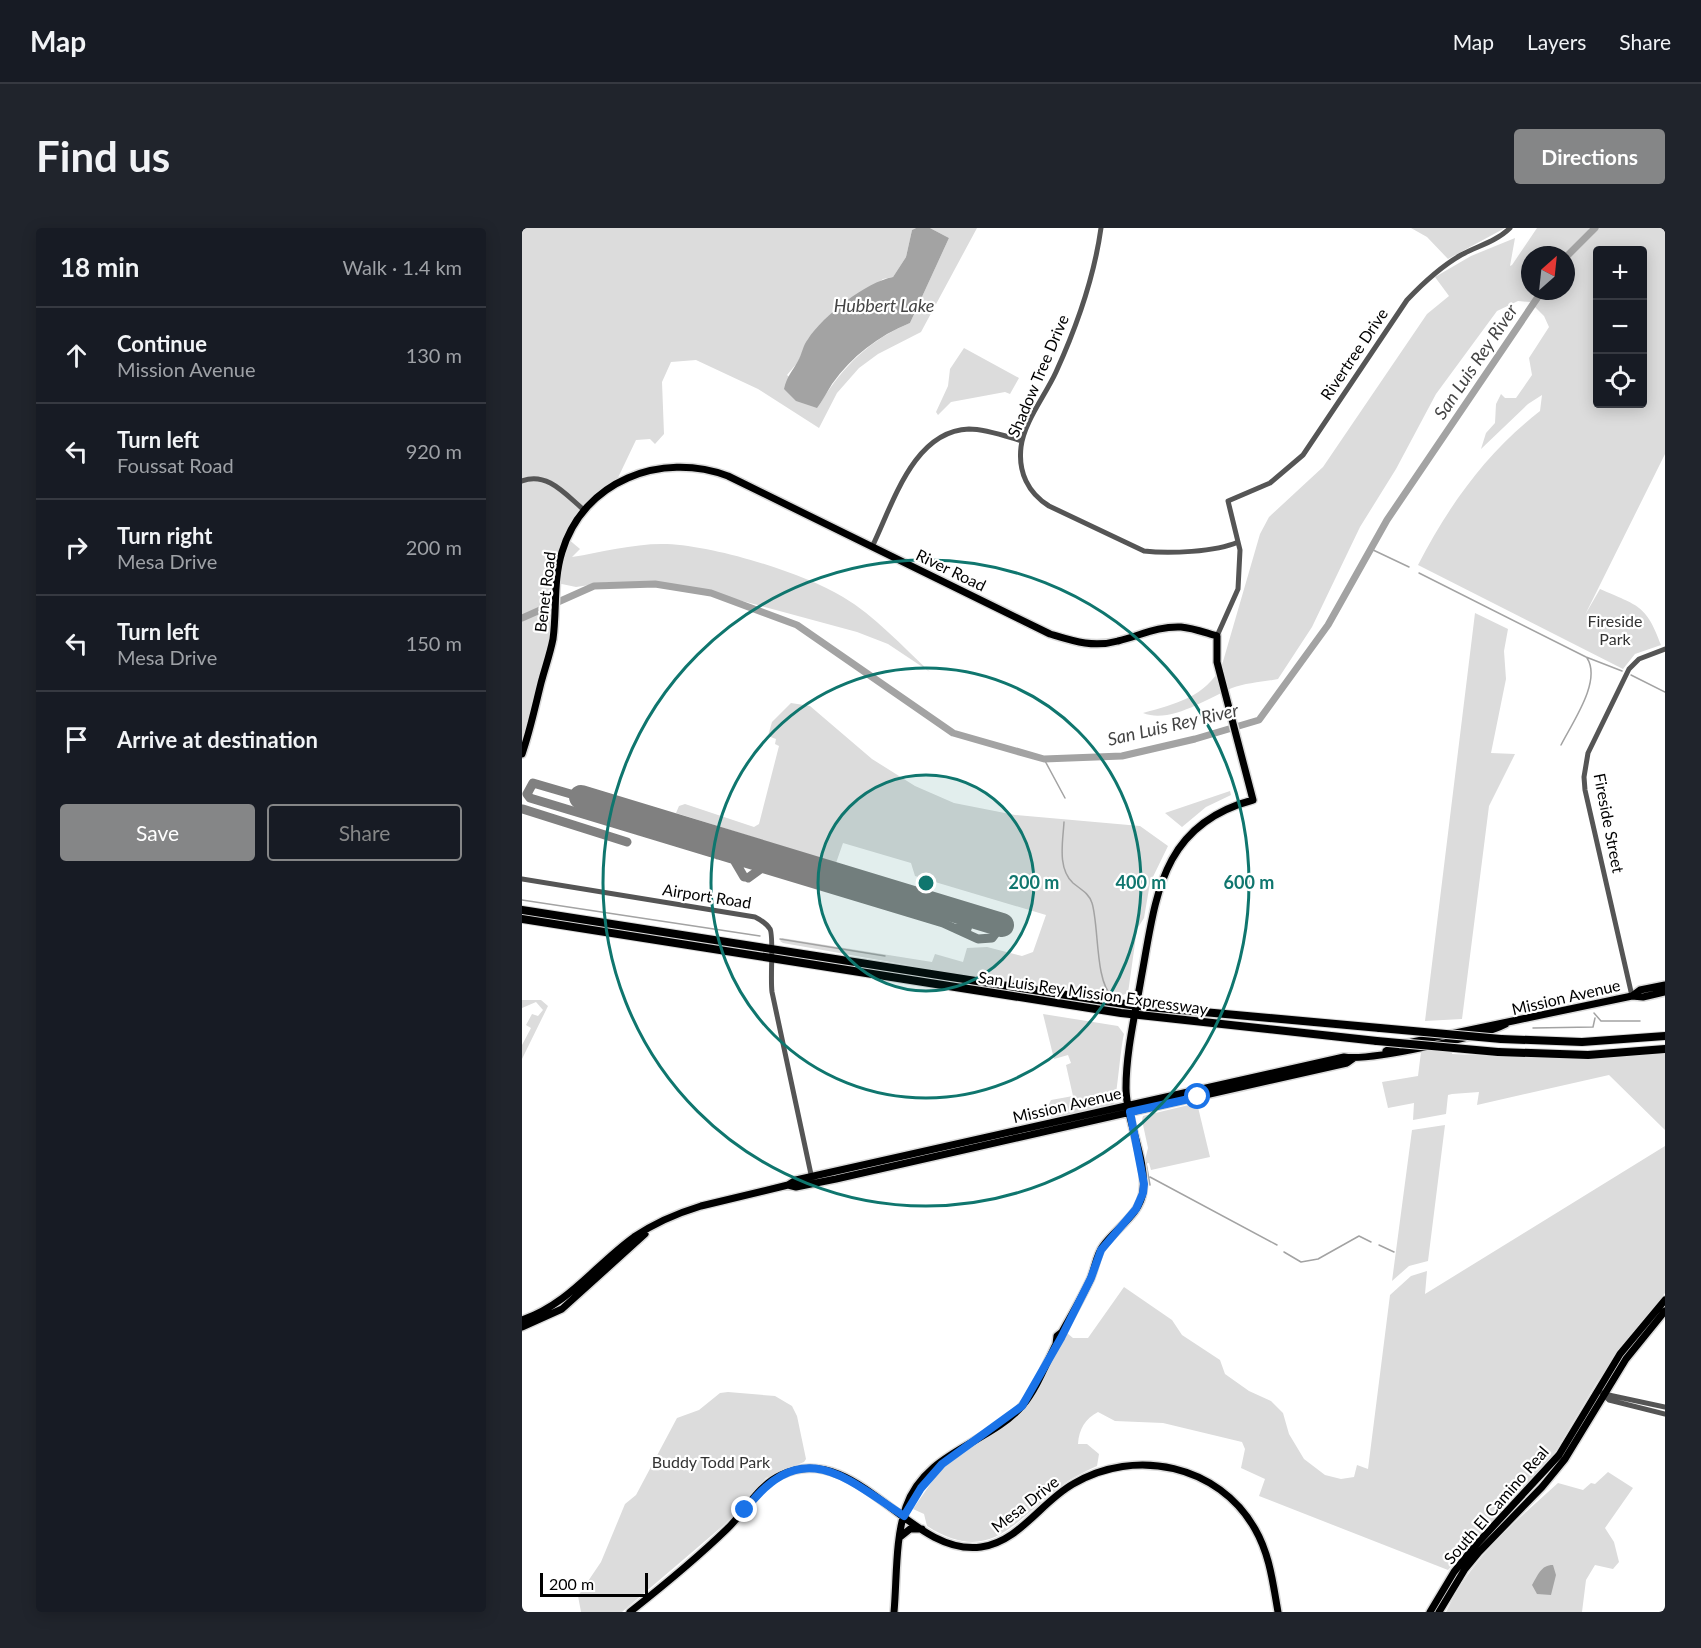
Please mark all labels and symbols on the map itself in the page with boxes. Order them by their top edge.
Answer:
north arrow [1521,246,1575,300]
water label: Hubbert Lake [834,294,934,316]
water label: San Luis Rey River [1429,299,1522,423]
street label: Rivertree Drive [1316,304,1391,403]
street label: Shadow Tree Drive [1003,312,1072,440]
street label: River Road [913,545,989,595]
street label: Benet Road [530,550,559,633]
park label: Fireside Park [1588,611,1642,648]
water label: San Luis Rey River [1105,698,1241,750]
street label: Fireside Street [1591,771,1629,875]
text: 200 m [1009,871,1059,893]
text: 400 m [1116,871,1166,893]
text: 600 m [1224,871,1274,893]
centre of rings [916,873,936,893]
street label: Airport Road [661,879,753,912]
street label: San Luis Rey Mission Expressway [977,967,1210,1018]
street label: Mission Avenue [1510,975,1622,1018]
street label: Mission Avenue [1011,1083,1123,1126]
route start [1184,1083,1210,1109]
street label: South El Camino Real [1439,1442,1552,1567]
park label: Buddy Todd Park [652,1452,771,1471]
street label: Mesa Drive [987,1471,1062,1536]
route end [731,1496,757,1522]
scale bar [540,1570,648,1598]

